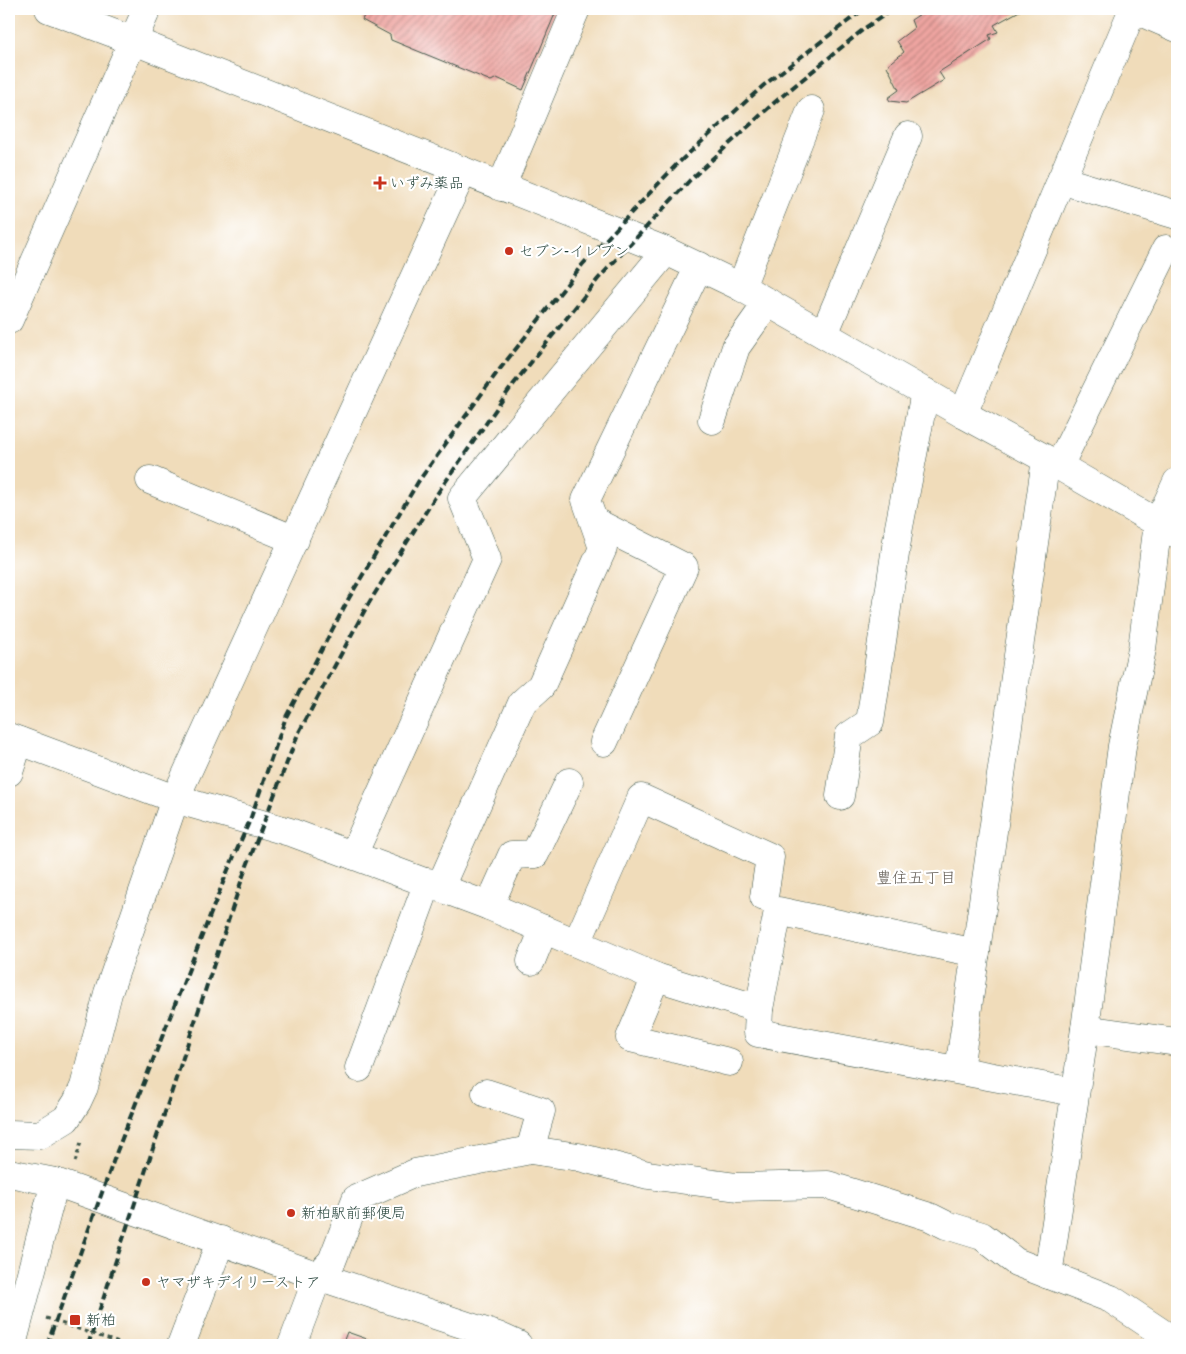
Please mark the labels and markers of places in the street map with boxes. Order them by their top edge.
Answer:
place label: いずみ薬品 [390,174,464,196]
marker: いずみ薬品 [374,177,386,189]
place label: セブン-イレブン [519,242,629,264]
marker: セブン-イレブン [503,245,515,257]
place label: 新柏駅前郵便局 [301,1204,406,1226]
marker: 新柏駅前郵便局 [285,1207,297,1219]
place label: ヤマザキデイリーストア [156,1273,321,1295]
marker: ヤマザキデイリーストア [140,1276,152,1288]
place label: 新柏 [86,1311,116,1333]
marker: 新柏 [68,1313,82,1327]

